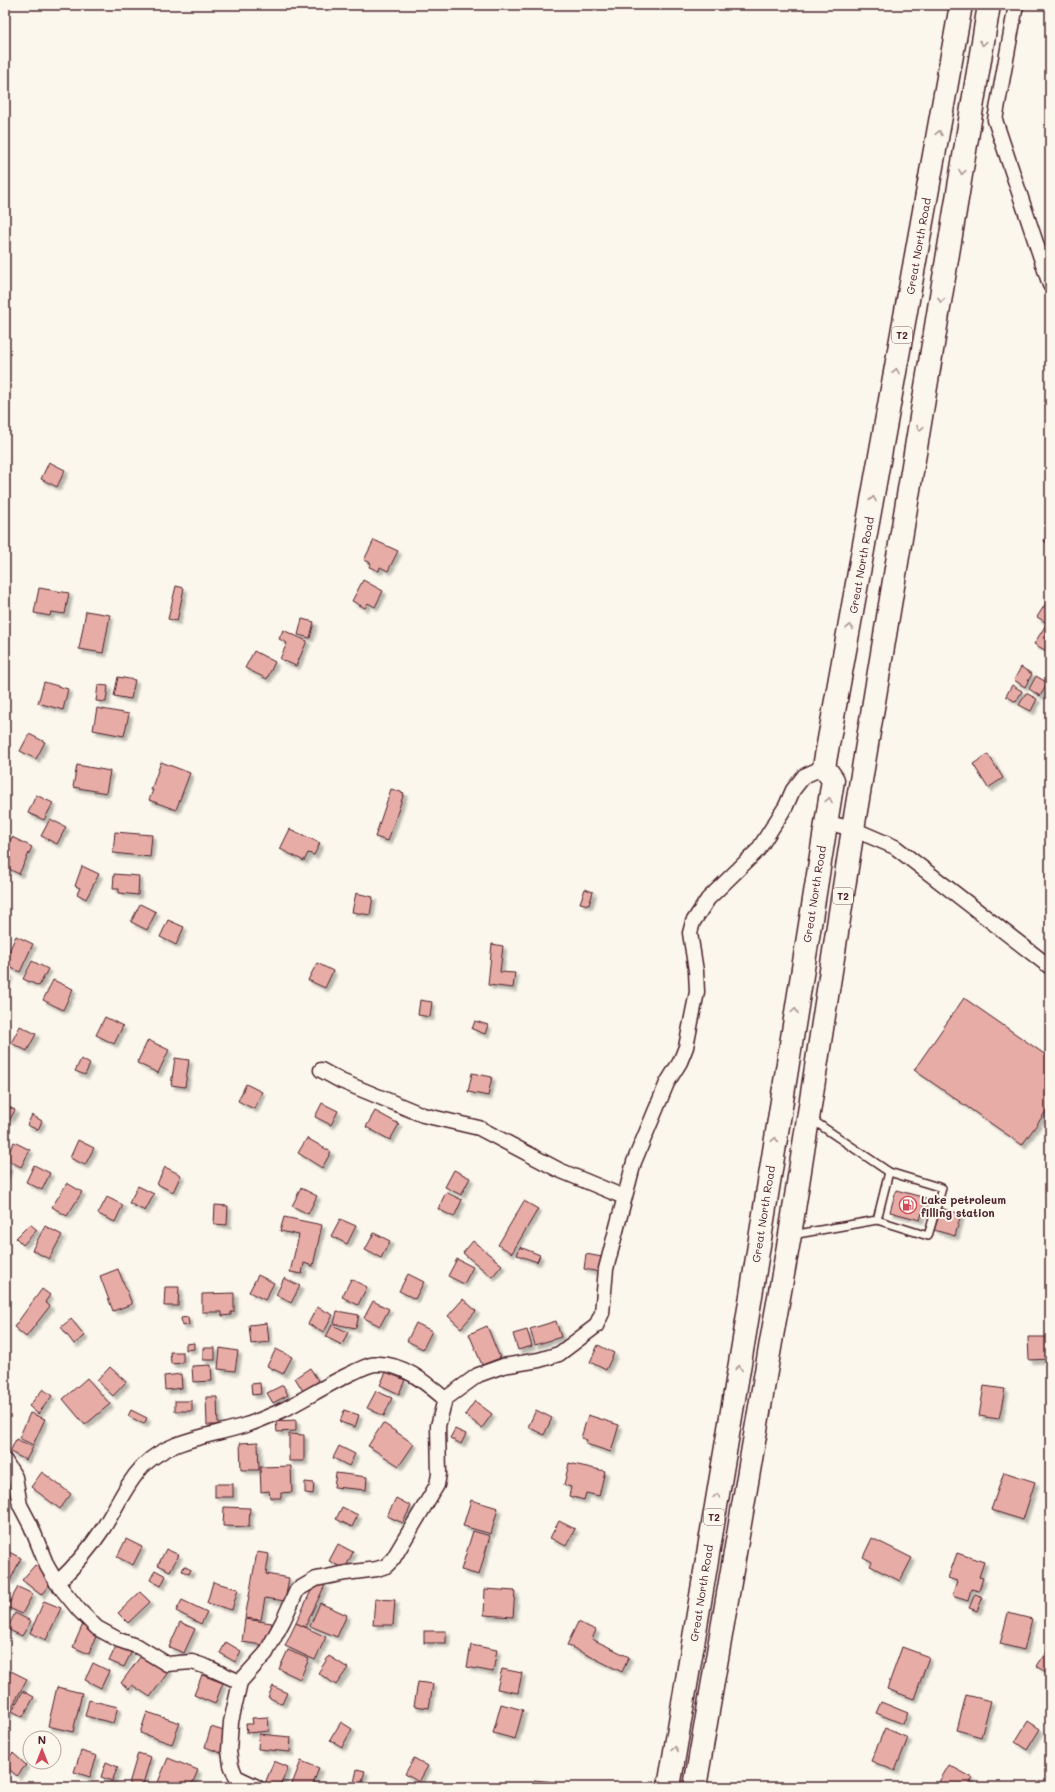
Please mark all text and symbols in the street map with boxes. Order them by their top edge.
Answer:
one-way arrow [979,40,988,47]
one-way arrow [934,130,943,136]
one-way arrow [958,169,967,175]
street label: Great North Road [902,197,934,295]
one-way arrow [937,297,946,303]
road number: T2 [892,327,912,343]
one-way arrow [891,368,900,374]
one-way arrow [916,425,925,431]
one-way arrow [868,496,876,502]
street label: Great North Road [845,516,877,614]
one-way arrow [845,624,853,630]
one-way arrow [824,797,833,803]
street label: Great North Road [799,844,829,943]
road number: T2 [833,888,853,904]
one-way arrow [791,1008,799,1014]
one-way arrow [770,1136,779,1143]
street label: Great North Road [748,1164,778,1263]
place label: Lake petroleum filling station [921,1192,1006,1220]
fuel station icon: Lake petroleum filling station [898,1195,918,1215]
one-way arrow [734,1365,743,1371]
one-way arrow [712,1493,721,1499]
road number: T2 [704,1509,724,1525]
street label: Great North Road [686,1543,716,1642]
north arrow [22,1730,62,1770]
text: N [38,1732,46,1747]
one-way arrow [670,1745,679,1752]

